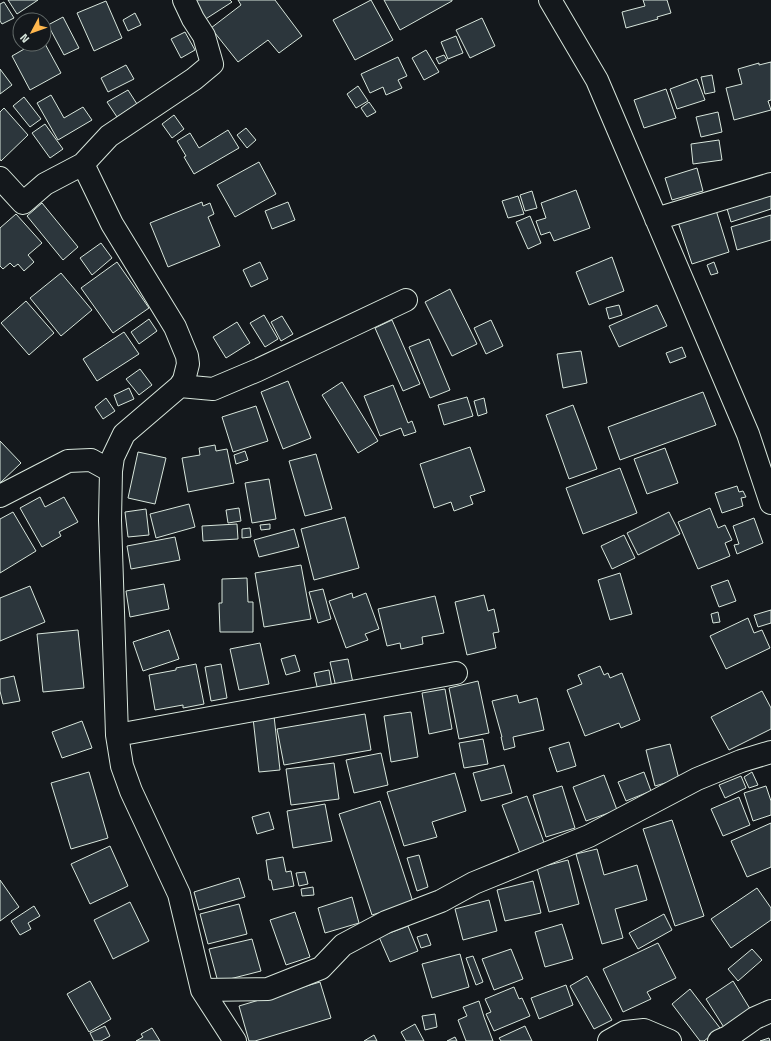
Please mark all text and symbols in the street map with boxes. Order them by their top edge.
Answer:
north arrow [12,12,52,52]
text: N [16,30,33,47]

